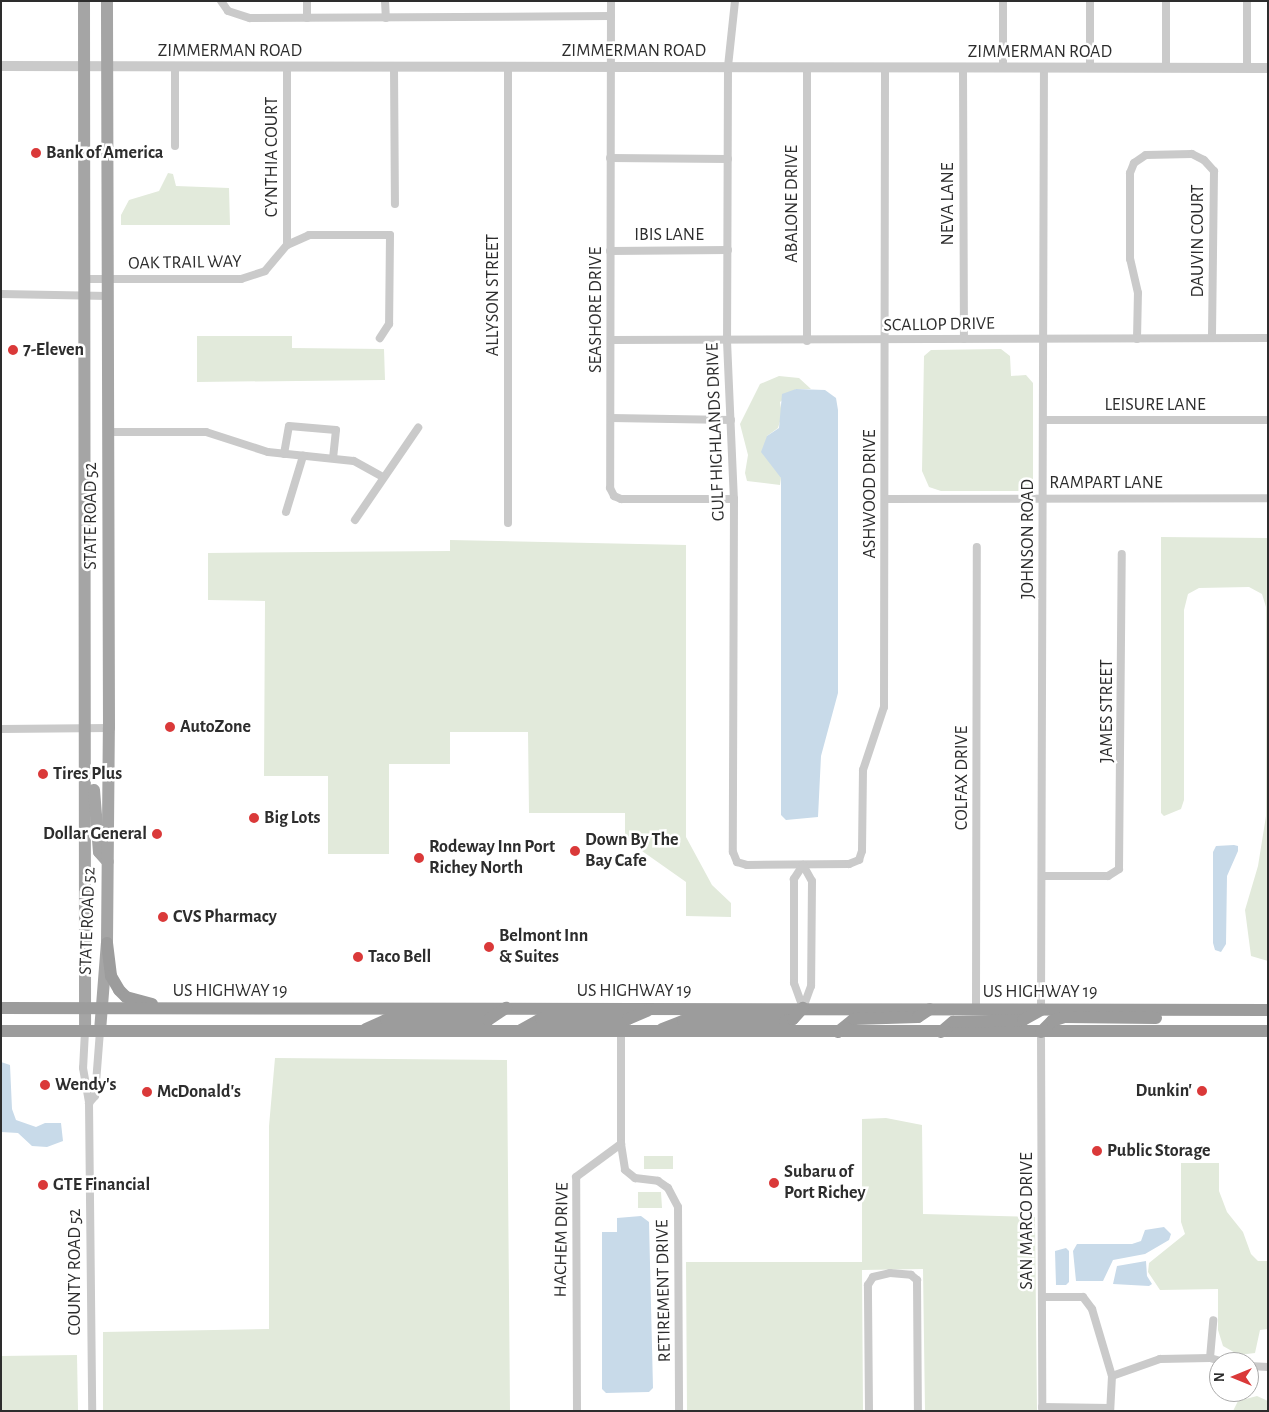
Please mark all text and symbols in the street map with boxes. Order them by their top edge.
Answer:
street label: ZIMMERMAN ROAD [158,40,302,62]
street label: ZIMMERMAN ROAD [562,40,706,62]
street label: ZIMMERMAN ROAD [968,41,1112,63]
street label: CYNTHIA COURT [261,97,283,217]
place label: Bank of America [46,142,163,164]
street label: ABALONE DRIVE [781,145,803,263]
marker: Bank of America [30,147,42,159]
street label: NEVA LANE [937,163,959,245]
street label: DAUVIN COURT [1187,184,1209,298]
street label: IBIS LANE [634,224,704,246]
street label: ALLYSON STREET [482,234,504,356]
street label: SEASHORE DRIVE [585,247,607,373]
street label: OAK TRAIL WAY [128,251,242,275]
street label: SCALLOP DRIVE [883,313,995,337]
place label: 7-Eleven [23,339,84,361]
street label: GULF HIGHLANDS DRIVE [702,342,730,522]
marker: 7-Eleven [7,344,19,356]
street label: LEISURE LANE [1104,394,1206,416]
street label: ASHWOOD DRIVE [859,429,881,559]
street label: STATE ROAD 52 [80,462,102,570]
street label: RAMPART LANE [1049,472,1163,494]
street label: JOHNSON ROAD [1017,479,1039,599]
street label: JAMES STREET [1096,659,1118,763]
place label: AutoZone [180,716,251,738]
marker: AutoZone [164,721,176,733]
street label: COLFAX DRIVE [951,726,973,830]
place label: Tires Plus [53,763,122,785]
marker: Tires Plus [37,768,49,780]
place label: Big Lots [264,807,320,829]
marker: Big Lots [248,812,260,824]
place label: Dollar General [43,823,147,845]
marker: Dollar General [151,828,163,840]
place label: Down By The Bay Cafe [585,830,679,872]
place label: Rodeway Inn Port Richey North [429,837,555,880]
marker: Down By The Bay Cafe [569,845,581,857]
marker: Rodeway Inn Port Richey North [413,852,425,864]
street label: STATE ROAD 52 [75,867,101,975]
place label: CVS Pharmacy [173,906,277,928]
marker: CVS Pharmacy [157,911,169,923]
place label: Belmont Inn & Suites [499,926,588,969]
marker: Belmont Inn & Suites [483,941,495,953]
place label: Taco Bell [368,946,431,968]
marker: Taco Bell [352,951,364,963]
street label: US HIGHWAY 19 [173,980,287,1002]
street label: US HIGHWAY 19 [577,980,691,1002]
street label: US HIGHWAY 19 [983,981,1097,1003]
place label: Wendy's [55,1074,116,1096]
marker: Wendy's [39,1079,51,1091]
place label: Dunkin' [1135,1080,1192,1102]
place label: McDonald's [157,1081,241,1103]
marker: Dunkin' [1196,1085,1208,1097]
marker: McDonald's [141,1086,153,1098]
place label: Public Storage [1107,1140,1211,1162]
marker: Public Storage [1091,1145,1103,1157]
street label: SAN MARCO DRIVE [1016,1152,1038,1290]
place label: Subaru of Port Richey [784,1162,866,1204]
place label: GTE Financial [53,1174,150,1196]
marker: Subaru of Port Richey [768,1177,780,1189]
marker: GTE Financial [37,1179,49,1191]
street label: HACHEM DRIVE [550,1182,574,1298]
street label: COUNTY ROAD 52 [64,1208,86,1336]
street label: RETIREMENT DRIVE [652,1219,676,1363]
north arrow [1209,1352,1259,1402]
text: N [1213,1372,1227,1382]

